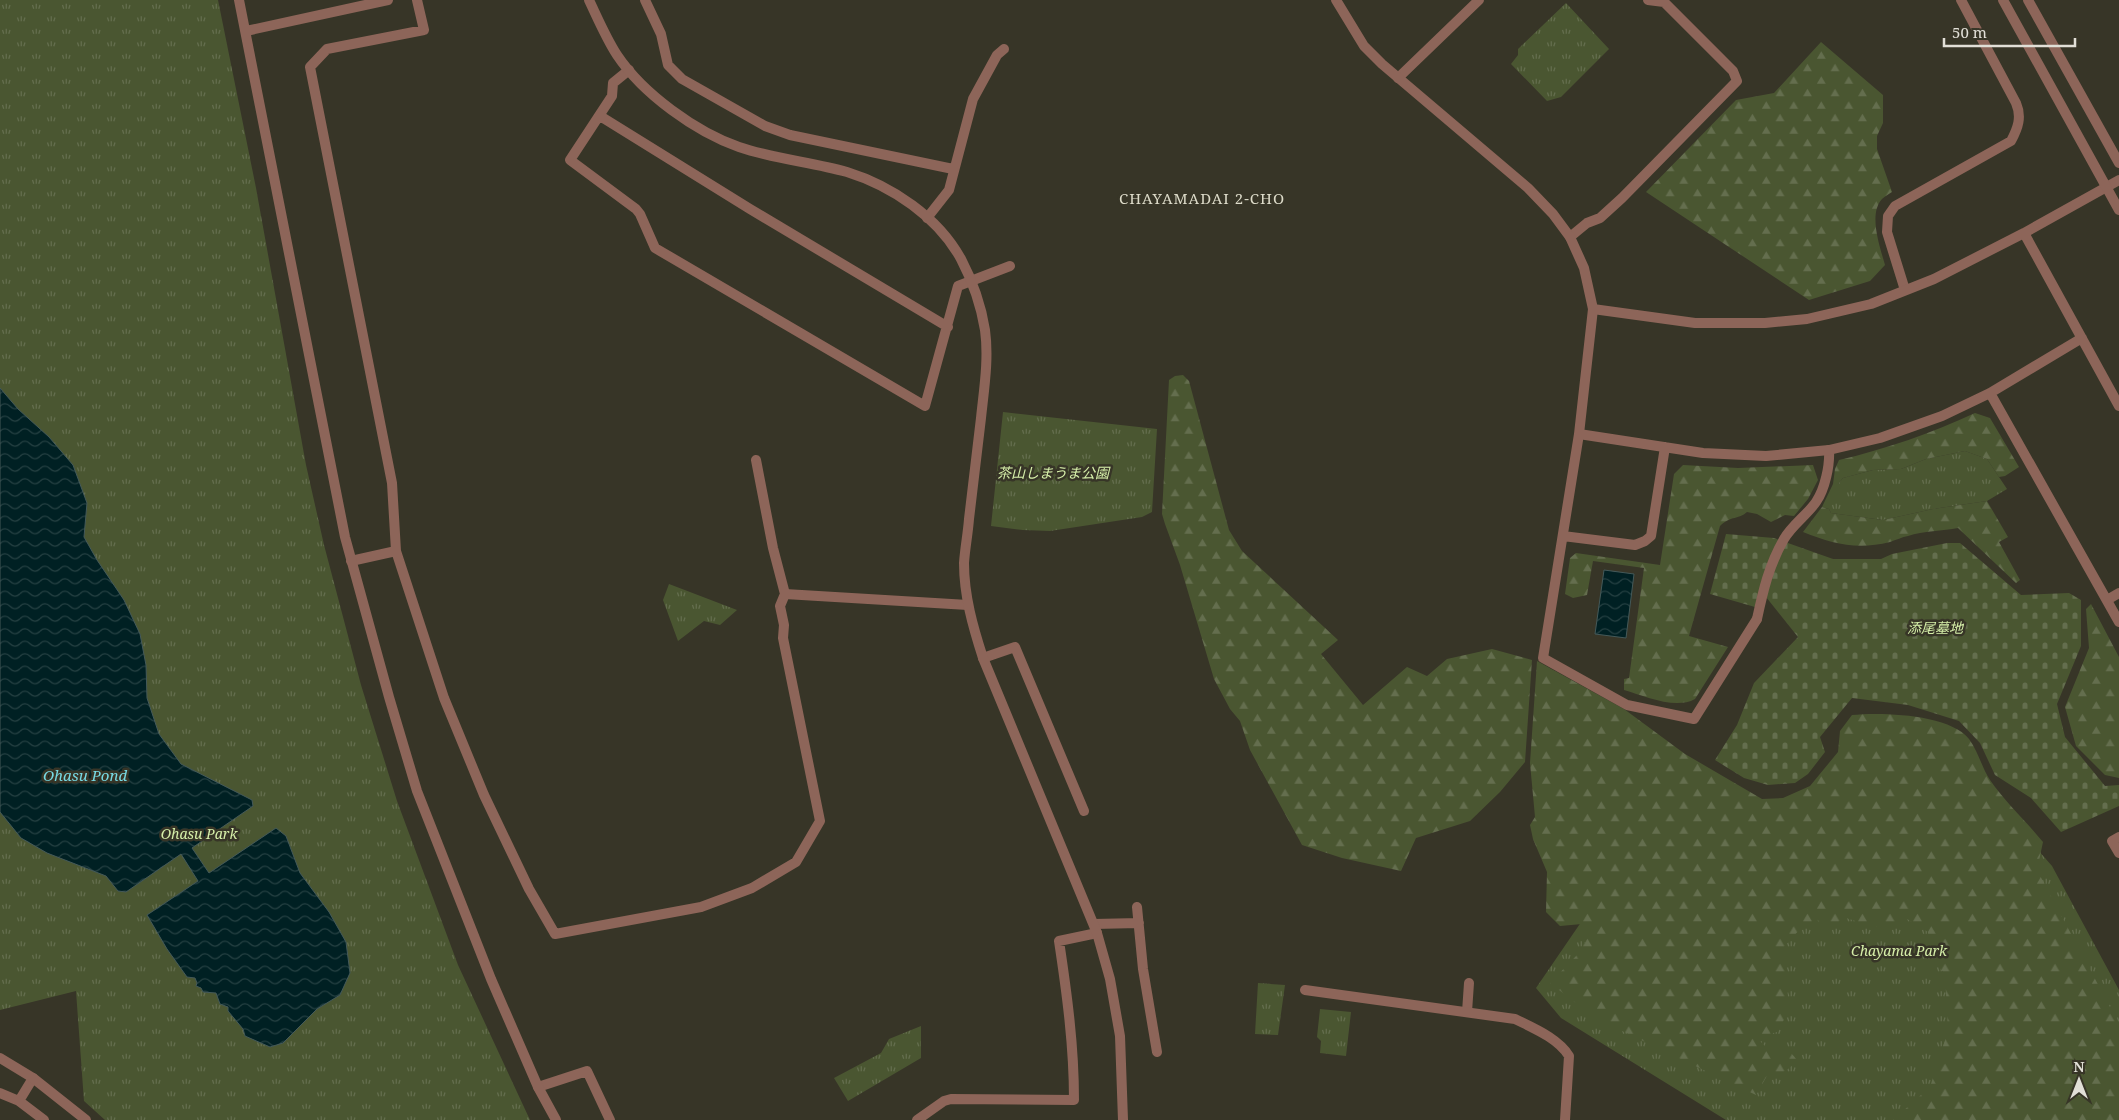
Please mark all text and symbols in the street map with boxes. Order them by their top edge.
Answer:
scale bar [1944,15,2075,47]
text: 50 m [1952,22,1987,42]
district label: CHAYAMADAI 2-CHO [1119,188,1285,208]
park label: 茶山しまうま公園 [997,463,1111,482]
park label: 添尾墓地 [1907,618,1965,637]
water label: Ohasu Pond [43,765,127,785]
park label: Ohasu Park [161,824,238,843]
park label: Chayama Park [1851,941,1948,960]
north arrow [2054,1055,2104,1105]
text: N [2073,1057,2085,1076]

